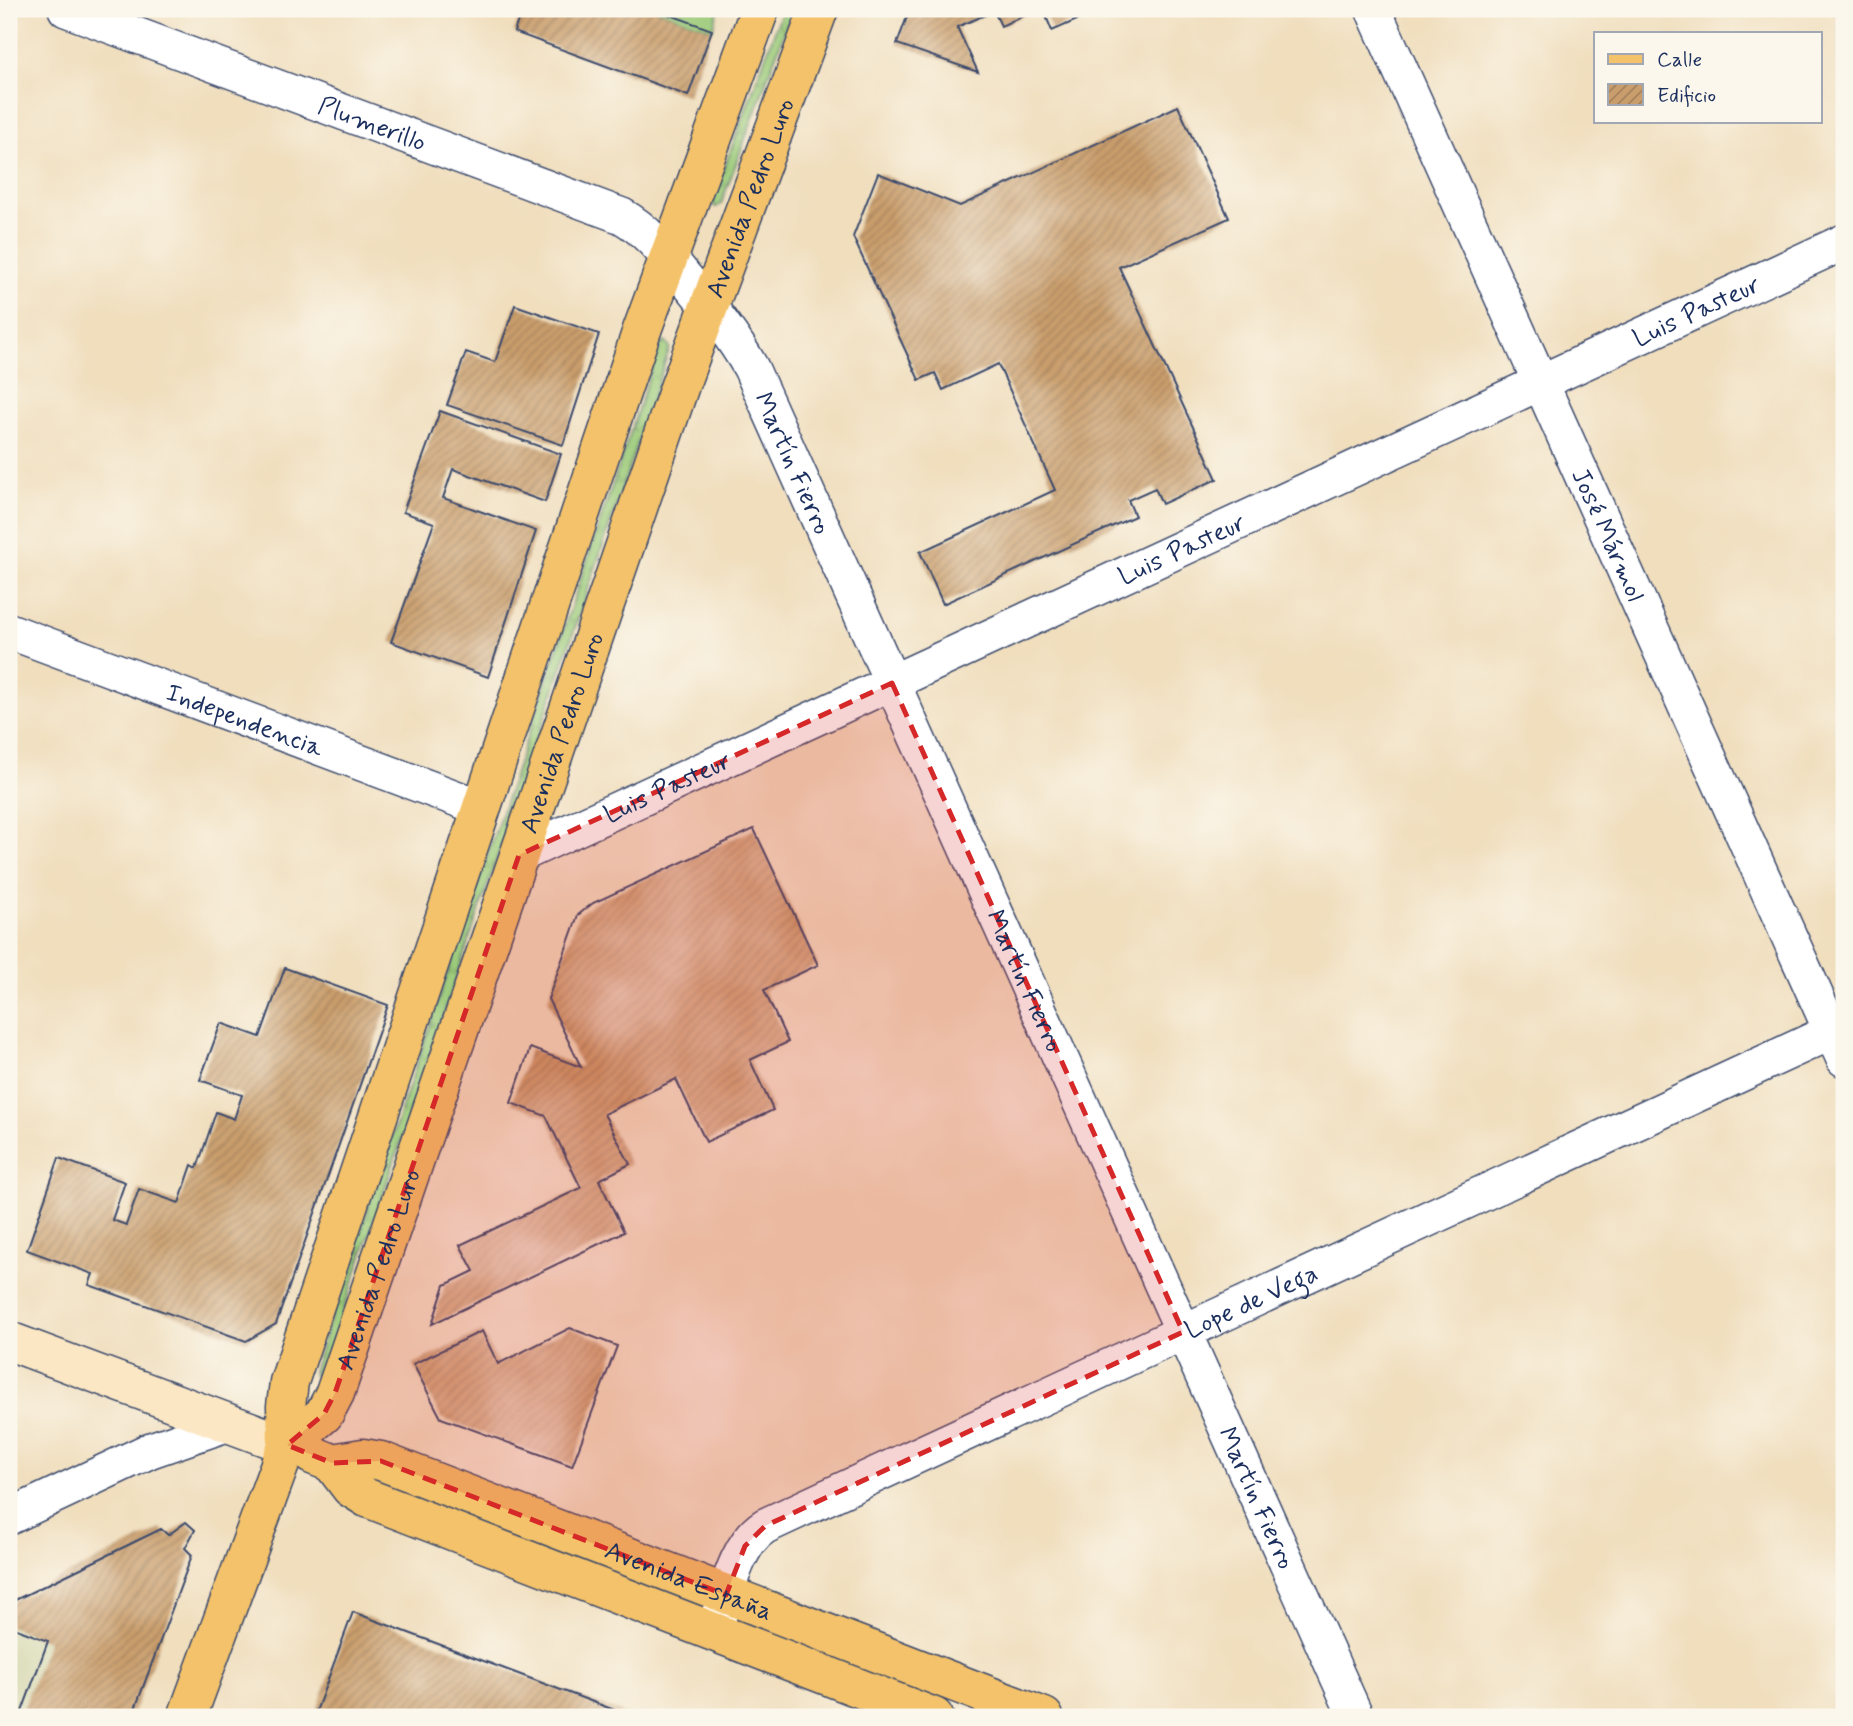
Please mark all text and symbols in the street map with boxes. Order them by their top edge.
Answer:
legend [1594,32,1822,122]
text: Calle [1657,46,1702,74]
text: Edificio [1657,82,1716,110]
street label: Plumerillo [313,89,430,161]
street label: Avenida Pedro Luro [699,94,803,303]
street label: Luis Pasteur [1628,268,1766,356]
street label: Martín Fierro [745,387,838,540]
street label: José Mármol [1562,463,1652,607]
street label: Luis Pasteur [1113,506,1252,594]
street label: Avenida Pedro Luro [513,628,613,838]
street label: Independencia [161,676,328,766]
street label: Luis Pasteur [599,744,737,832]
street label: Martín Fierro [977,905,1070,1057]
street label: Avenida Pedro Luro [329,1165,429,1375]
street label: Lope de Vega [1180,1257,1324,1348]
street label: Martín Fierro [1209,1422,1302,1575]
street label: Avenida España [600,1534,777,1630]

